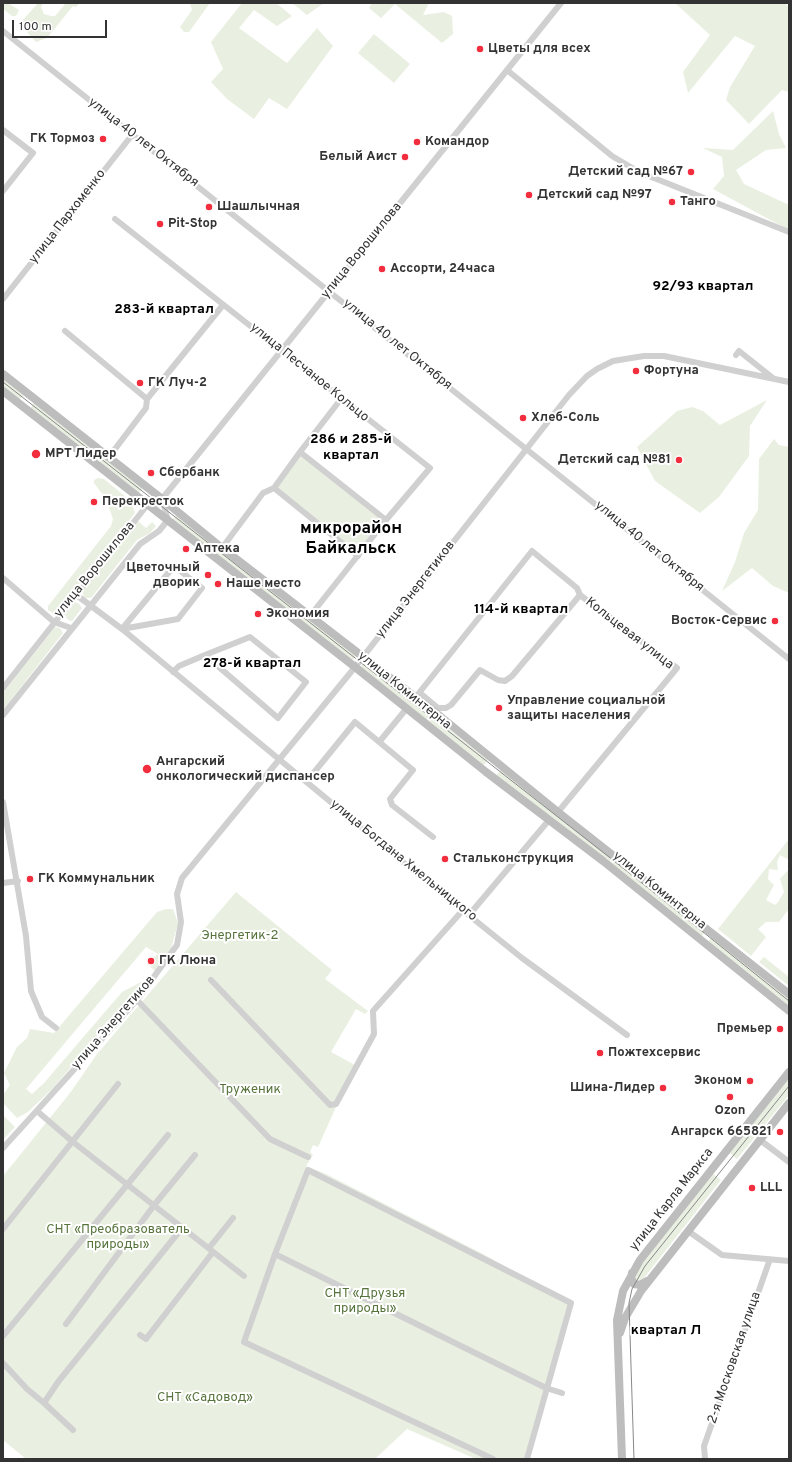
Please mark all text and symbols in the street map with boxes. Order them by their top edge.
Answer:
scale bar [14,12,109,38]
text: 100 m [19,19,52,35]
place label: Цветы для всех [488,41,591,57]
marker: Цветы для всех [475,44,485,54]
street label: улица 40 лет Октября [85,95,201,191]
place label: ГК Тормоз [30,131,95,147]
marker: ГК Тормоз [98,134,108,144]
place label: Командор [425,134,489,150]
marker: Командор [412,137,422,147]
place label: Белый Аист [319,149,397,165]
marker: Белый Аист [400,152,410,162]
place label: Детский сад №67 [568,164,683,180]
street label: улица Пархоменко [26,167,110,267]
marker: Детский сад №67 [686,167,696,177]
place label: Детский сад №97 [537,187,652,203]
marker: Детский сад №97 [524,190,534,200]
place label: Танго [680,194,716,210]
marker: Танго [667,197,677,207]
place label: Шашлычная [217,199,300,215]
street label: улица Ворошилова [318,200,406,302]
marker: Шашлычная [204,202,214,212]
place label: Pit-Stop [168,216,217,232]
marker: Pit-Stop [155,219,165,229]
place label: Ассорти, 24часа [390,261,495,277]
marker: Ассорти, 24часа [377,264,387,274]
district label: 92/93 квартал [652,279,754,295]
street label: улица 40 лет Октября [339,296,455,394]
district label: 283-й квартал [114,302,214,318]
street label: улица Песчаное Кольцо [246,320,372,426]
place label: Фортуна [644,363,699,379]
marker: Фортуна [631,366,641,376]
place label: ГК Луч-2 [148,375,207,391]
marker: ГК Луч-2 [135,378,145,388]
place label: Хлеб-Соль [531,410,600,426]
marker: Хлеб-Соль [518,413,528,423]
district label: 286 и 285-й квартал [310,432,392,464]
place label: МРТ Лидер [45,446,117,462]
marker: МРТ Лидер [30,448,42,460]
place label: Детский сад №81 [558,452,671,468]
marker: Детский сад №81 [674,455,684,465]
place label: Сбербанк [159,465,220,481]
marker: Сбербанк [146,468,156,478]
place label: Перекресток [102,494,184,510]
marker: Перекресток [89,497,99,507]
street label: улица 40 лет Октября [591,498,707,596]
street label: улица Ворошилова [51,519,139,621]
district label: микрорайон Байкальск [300,520,402,560]
street label: улица Энергетиков [373,538,459,642]
place label: Аптека [194,541,240,557]
marker: Аптека [181,544,191,554]
place label: Цветочный дворик [126,560,200,591]
marker: Цветочный дворик [203,570,213,580]
place label: Наше место [226,576,301,592]
marker: Наше место [213,579,223,589]
street label: Кольцевая улица [582,595,676,673]
district label: 114-й квартал [474,602,568,618]
place label: Экономия [266,606,330,622]
marker: Экономия [253,609,263,619]
place label: Восток-Сервис [671,613,767,629]
marker: Восток-Сервис [770,616,780,626]
street label: улица Коминтерна [354,649,454,733]
district label: 278-й квартал [203,656,301,672]
place label: Управление социальной защиты населения [507,693,666,724]
marker: Управление социальной защиты населения [494,703,504,713]
place label: Ангарский онкологический диспансер [156,754,335,785]
marker: Ангарский онкологический диспансер [141,763,153,775]
street label: улица Богдана Хмельницкого [326,797,480,925]
street label: улица Коминтерна [609,849,709,933]
place label: Стальконструкция [453,851,574,867]
marker: Стальконструкция [440,854,450,864]
place label: ГК Коммунальник [38,871,155,887]
marker: ГК Коммунальник [25,874,35,884]
park label: Энергетик-2 [201,928,279,944]
place label: ГК Люна [159,953,216,969]
marker: ГК Люна [146,956,156,966]
street label: улица Энергетиков [69,973,159,1073]
place label: Премьер [717,1021,772,1037]
marker: Премьер [775,1024,785,1034]
place label: Пожтехсервис [608,1045,701,1061]
marker: Пожтехсервис [595,1048,605,1058]
place label: Эконом [694,1073,742,1089]
marker: Эконом [745,1076,755,1086]
place label: Шина-Лидер [570,1080,655,1096]
park label: Труженик [219,1082,281,1098]
marker: Шина-Лидер [658,1083,668,1093]
marker: Ozon [725,1092,735,1102]
place label: Ozon [714,1103,746,1119]
place label: Ангарск 665821 [671,1124,772,1140]
marker: Ангарск 665821 [775,1127,785,1137]
street label: улица Карла Маркса [627,1145,717,1255]
place label: LLL [760,1180,782,1196]
marker: LLL [747,1183,757,1193]
park label: СНТ «Преобразователь природы» [46,1222,190,1253]
park label: СНТ «Друзья природы» [325,1286,405,1317]
street label: 2-я Московская улица [705,1290,765,1426]
district label: квартал Л [631,1323,701,1339]
park label: СНТ «Садовод» [157,1390,253,1406]

